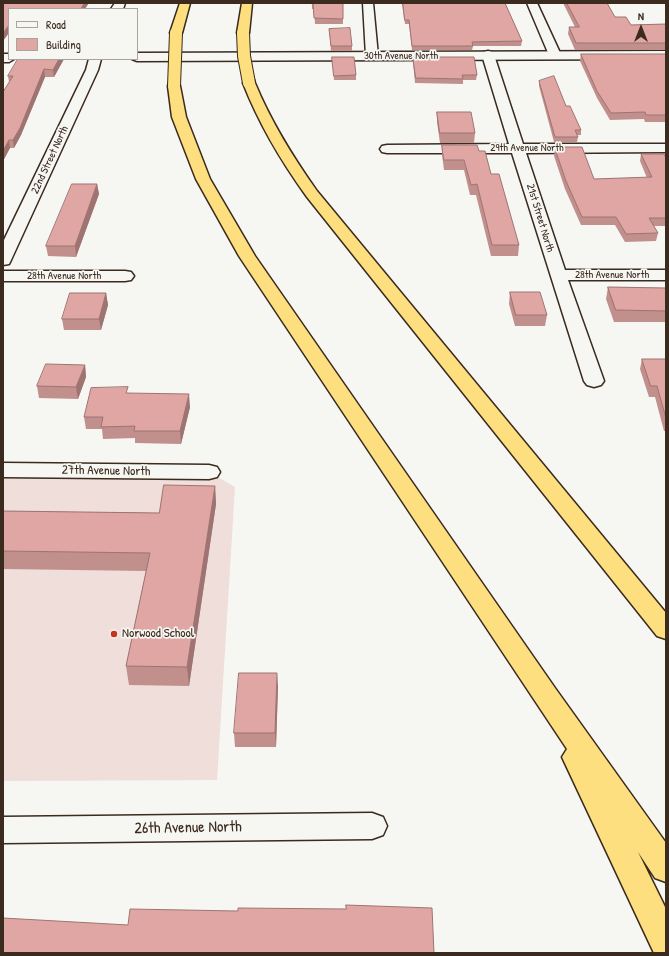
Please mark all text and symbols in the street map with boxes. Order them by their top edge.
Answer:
legend [8,8,138,60]
north arrow [621,8,661,48]
text: N [638,9,644,23]
text: Road [46,16,66,33]
text: Building [46,36,81,53]
street label: 30th Avenue North [364,49,438,63]
street label: 22nd Street North [29,124,71,196]
street label: 29th Avenue North [490,141,564,155]
street label: 21st Street North [523,182,557,254]
street label: 28th Avenue North [575,268,649,282]
street label: 28th Avenue North [27,269,101,283]
street label: 27th Avenue North [62,462,150,480]
place label: Norwood School [122,626,194,642]
marker: Norwood School [109,629,119,639]
street label: 26th Avenue North [134,817,242,839]

